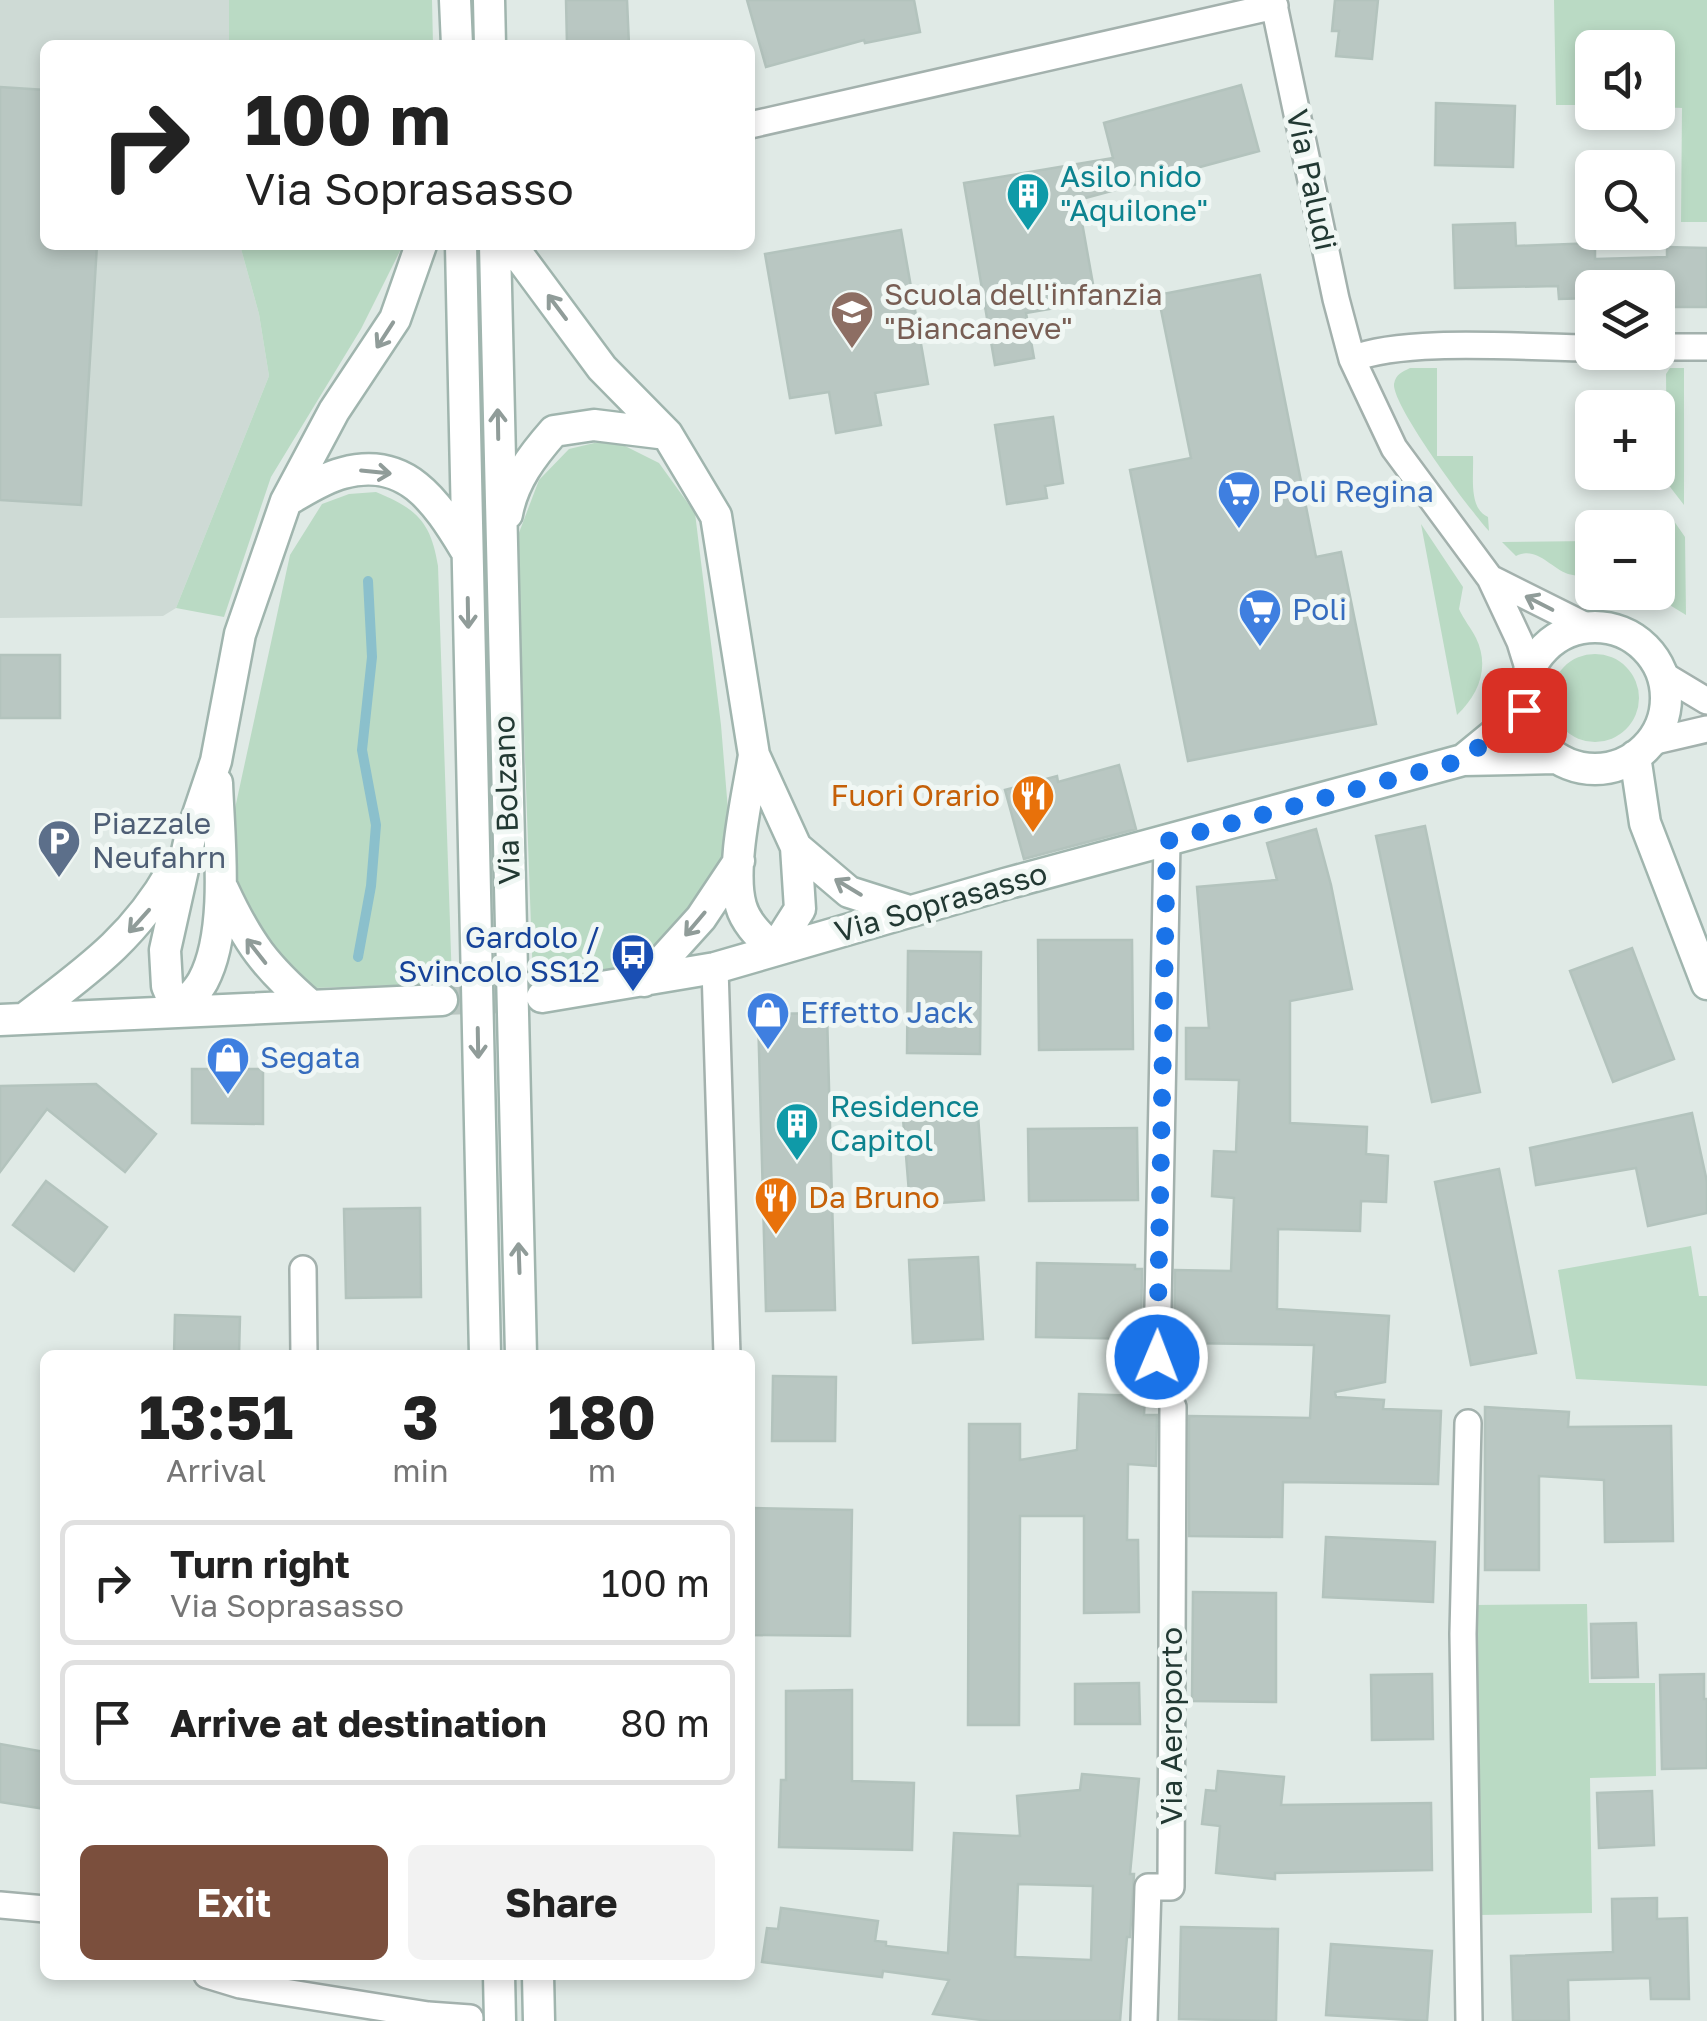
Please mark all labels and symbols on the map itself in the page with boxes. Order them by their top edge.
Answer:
street label: Via Paludi [1279,106,1344,254]
place label: Asilo nido "Aquilone" [1060,158,1208,228]
building icon: Asilo nido "Aquilone" [1005,171,1051,232]
place label: Scuola dell'infanzia "Biancaneve" [884,276,1163,346]
school or university icon: Scuola dell'infanzia "Biancaneve" [829,289,875,350]
one-way arrow [546,294,567,321]
one-way arrow [374,320,395,349]
one-way arrow [488,409,507,441]
one-way arrow [359,462,392,481]
supermarket icon: Poli Regina [1216,469,1262,530]
place label: Poli Regina [1272,473,1434,509]
supermarket icon: Poli [1237,587,1283,648]
place label: Poli [1292,591,1347,627]
one-way arrow [1524,593,1554,612]
one-way arrow [458,597,477,629]
pin [1482,668,1567,753]
street label: Via Bolzano [485,715,527,885]
restaurant icon: Fuori Orario [1010,773,1056,834]
place label: Fuori Orario [830,777,1000,813]
place label: Piazzale Neufahrn [92,805,226,875]
parking icon: Piazzale Neufahrn [36,818,82,879]
street label: Via Soprasasso [830,855,1051,950]
one-way arrow [834,877,863,897]
one-way arrow [128,907,152,933]
one-way arrow [683,911,706,936]
place label: Gardolo / Svincolo SS12 [398,919,600,989]
bus stop icon: Gardolo / Svincolo SS12 [610,932,656,993]
one-way arrow [245,939,267,965]
shop icon: Effetto Jack [745,990,791,1051]
place label: Effetto Jack [800,994,974,1030]
one-way arrow [468,1027,487,1059]
shop icon: Segata [205,1035,251,1096]
place label: Segata [260,1039,361,1075]
place label: Residence Capitol [830,1088,980,1158]
building icon: Residence Capitol [774,1101,820,1162]
restaurant icon: Da Bruno [753,1175,799,1236]
place label: Da Bruno [808,1179,940,1215]
one-way arrow [509,1242,528,1274]
position arrow [1105,1305,1209,1409]
street label: Via Aeroporto [1153,1627,1189,1825]

